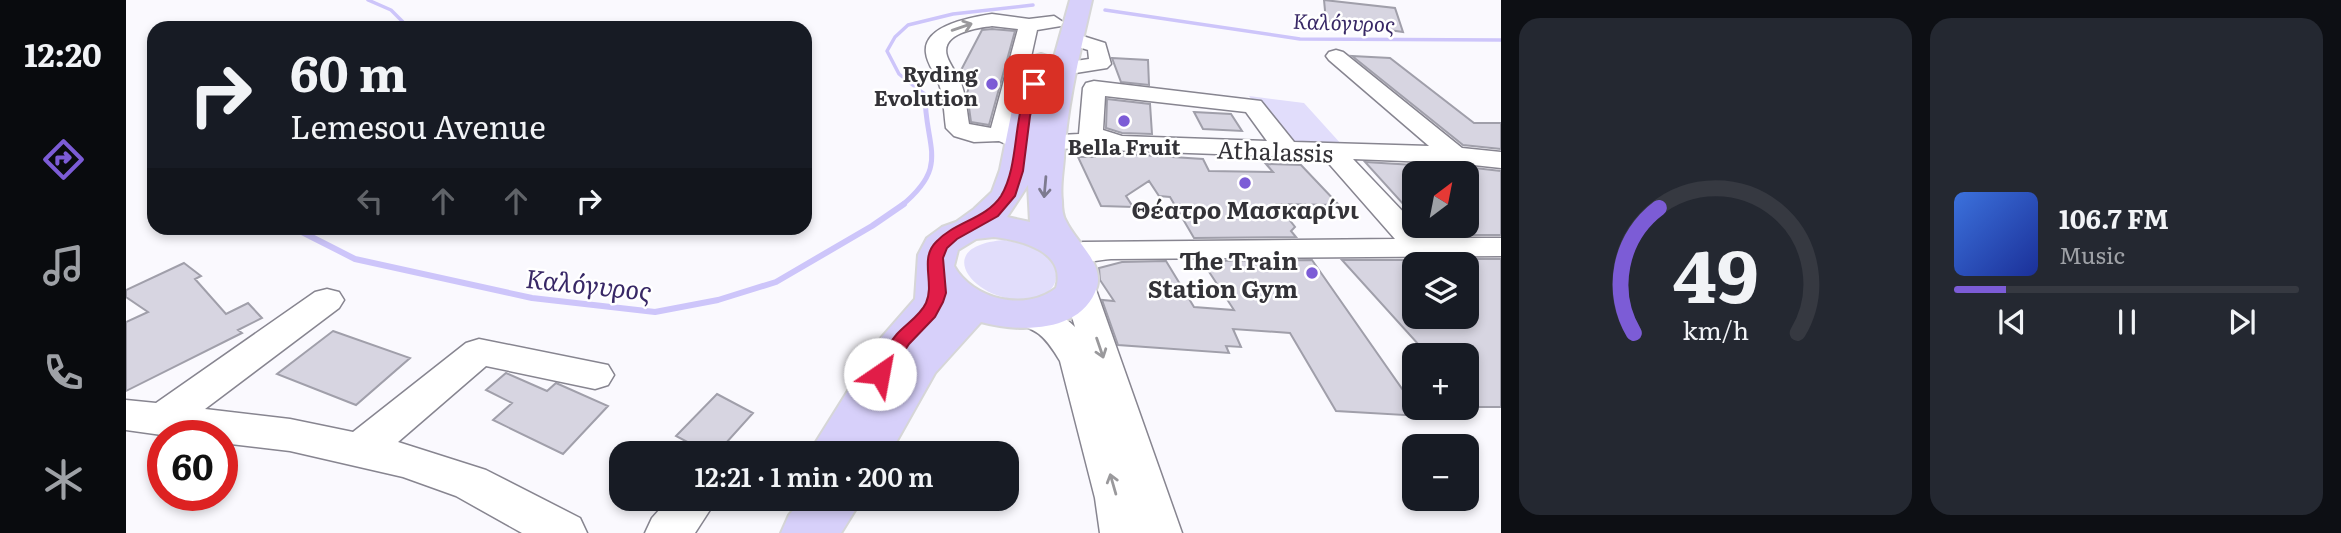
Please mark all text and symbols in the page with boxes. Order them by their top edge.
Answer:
water label: Καλόγυρος [1292,4,1396,38]
one-way arrow [950,20,972,32]
text: 12:20 [24,29,102,77]
text: 60 m [290,34,407,107]
icon: right [175,49,266,140]
pin [1004,54,1064,114]
place label: Ryding Evolution [874,57,978,112]
icon: arrive [1015,65,1053,103]
marker: Ryding Evolution [984,76,1000,92]
text: Lemesou Avenue [290,101,546,149]
marker: Bella Fruit [1116,113,1132,129]
place label: Bella Fruit [1068,130,1181,161]
street label: Athalassis [1216,130,1334,170]
icon: directions [39,135,88,184]
north arrow [1402,161,1479,238]
map controls [1402,161,1479,511]
one-way arrow [1038,175,1051,198]
marker: Θέατρο Μασκαρίνι [1237,175,1253,191]
icon: left [351,182,389,220]
icon: ahead [424,182,462,220]
icon: ahead [497,182,535,220]
icon: right [570,182,608,220]
place label: Θέατρο Μασκαρίνι [1131,191,1359,226]
text: 106.7 FM [2059,198,2169,237]
text: 49 [1673,217,1758,325]
text: Music [2059,237,2125,271]
icon: music [39,241,88,290]
place label: The Train Station Gym [1148,242,1298,305]
button: layers [1402,252,1479,329]
water label: Καλόγυρος [524,257,654,309]
marker: The Train Station Gym [1304,265,1320,281]
icon: previous [1993,303,2031,341]
icon: pause [2108,303,2146,341]
icon: next [2223,303,2261,341]
text: km/h [1682,310,1749,347]
position arrow [843,337,917,411]
one-way arrow [1095,337,1107,359]
button: + [1402,343,1479,420]
icon: phone [39,348,88,397]
speed limit sign: 60 [147,420,238,511]
button: − [1402,434,1479,511]
icon: climate [39,455,88,504]
text: 12:21 · 1 min · 200 m [694,456,934,495]
one-way arrow [1105,473,1118,495]

